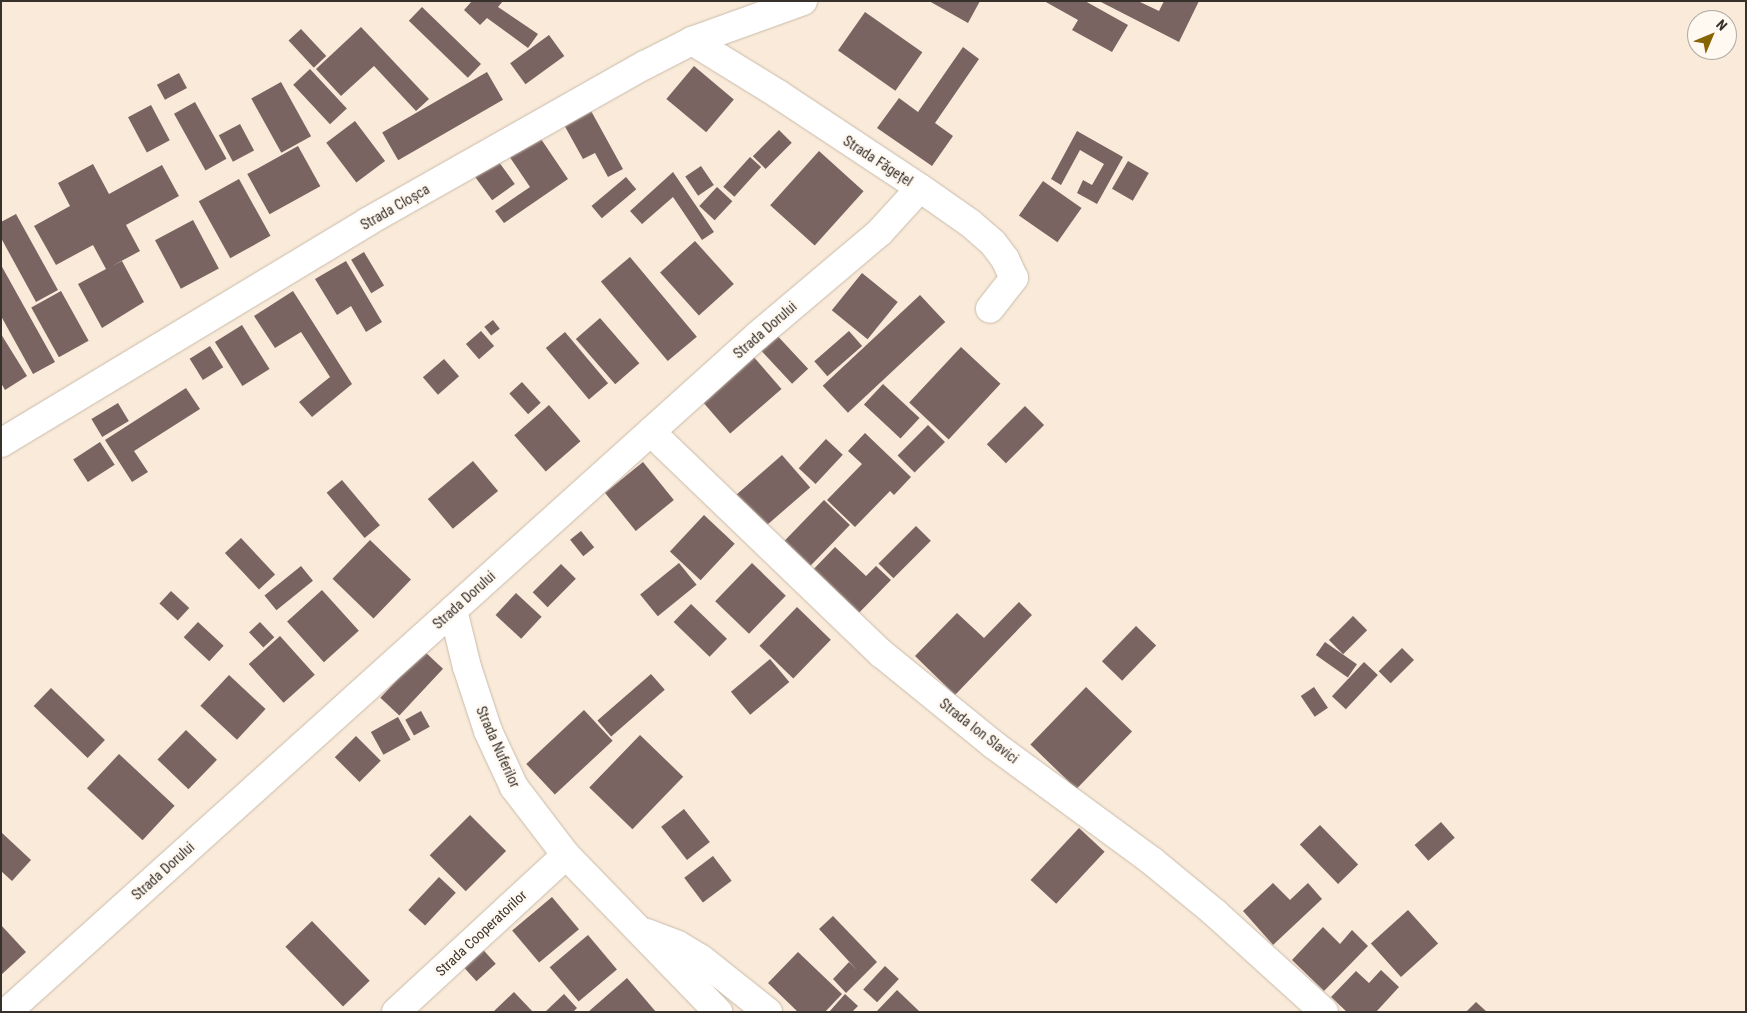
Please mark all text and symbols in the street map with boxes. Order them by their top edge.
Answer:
north arrow [1687,10,1737,60]
text: N [1713,16,1731,34]
street label: Strada Făgețel [840,132,916,190]
street label: Strada Cloșca [358,181,432,233]
street label: Strada Dorului [730,298,800,362]
street label: Strada Dorului [429,568,499,632]
street label: Strada Ion Slavici [936,695,1022,767]
street label: Strada Nuferilor [473,704,523,790]
street label: Strada Dorului [128,839,198,903]
street label: Strada Cooperatorilor [432,887,530,979]

